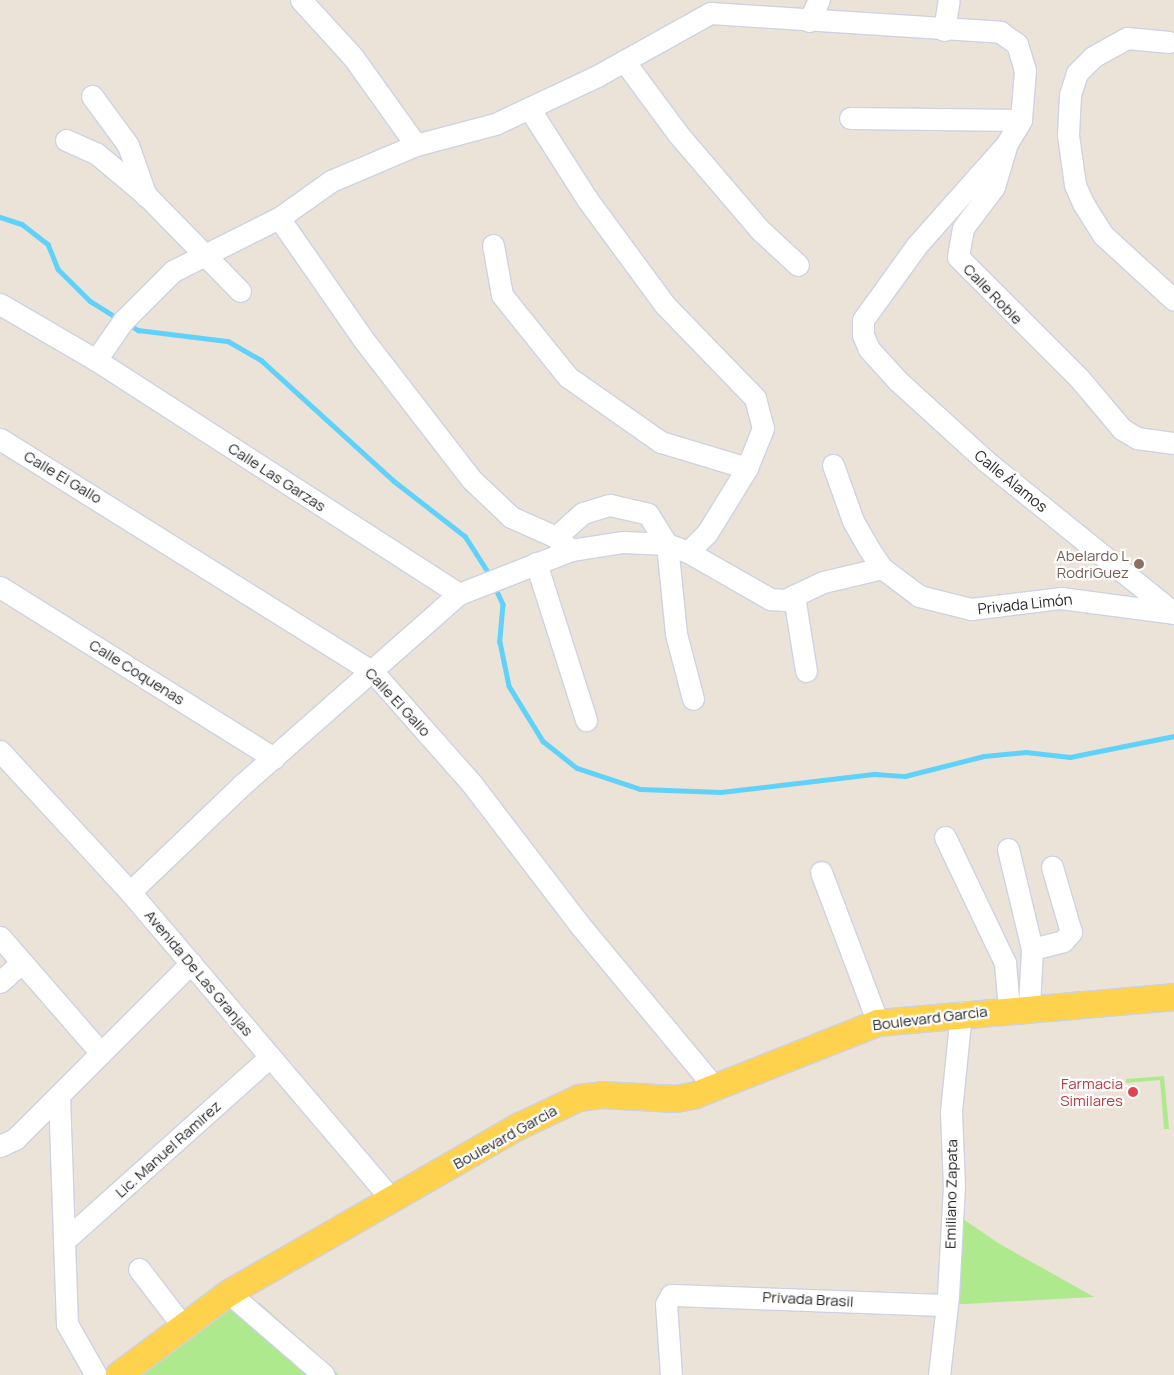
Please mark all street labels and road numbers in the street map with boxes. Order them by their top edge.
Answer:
street label: Calle Roble [960,260,1026,328]
street label: Calle Las Garzas [225,439,329,515]
street label: Calle Álamos [971,446,1051,516]
street label: Calle El Gallo [21,447,105,507]
street label: Privada Limón [977,590,1073,618]
street label: Calle Coquenas [86,636,188,708]
street label: Calle El Gallo [362,664,434,740]
street label: Avenida De Las Granjas [141,906,257,1040]
street label: Boulevard Garcia [871,1002,989,1034]
street label: Lic. Manuel Ramirez [111,1097,225,1201]
street label: Boulevard Garcia [450,1101,560,1173]
street label: Emiliano Zapata [941,1139,961,1249]
street label: Privada Brasil [762,1288,854,1310]

